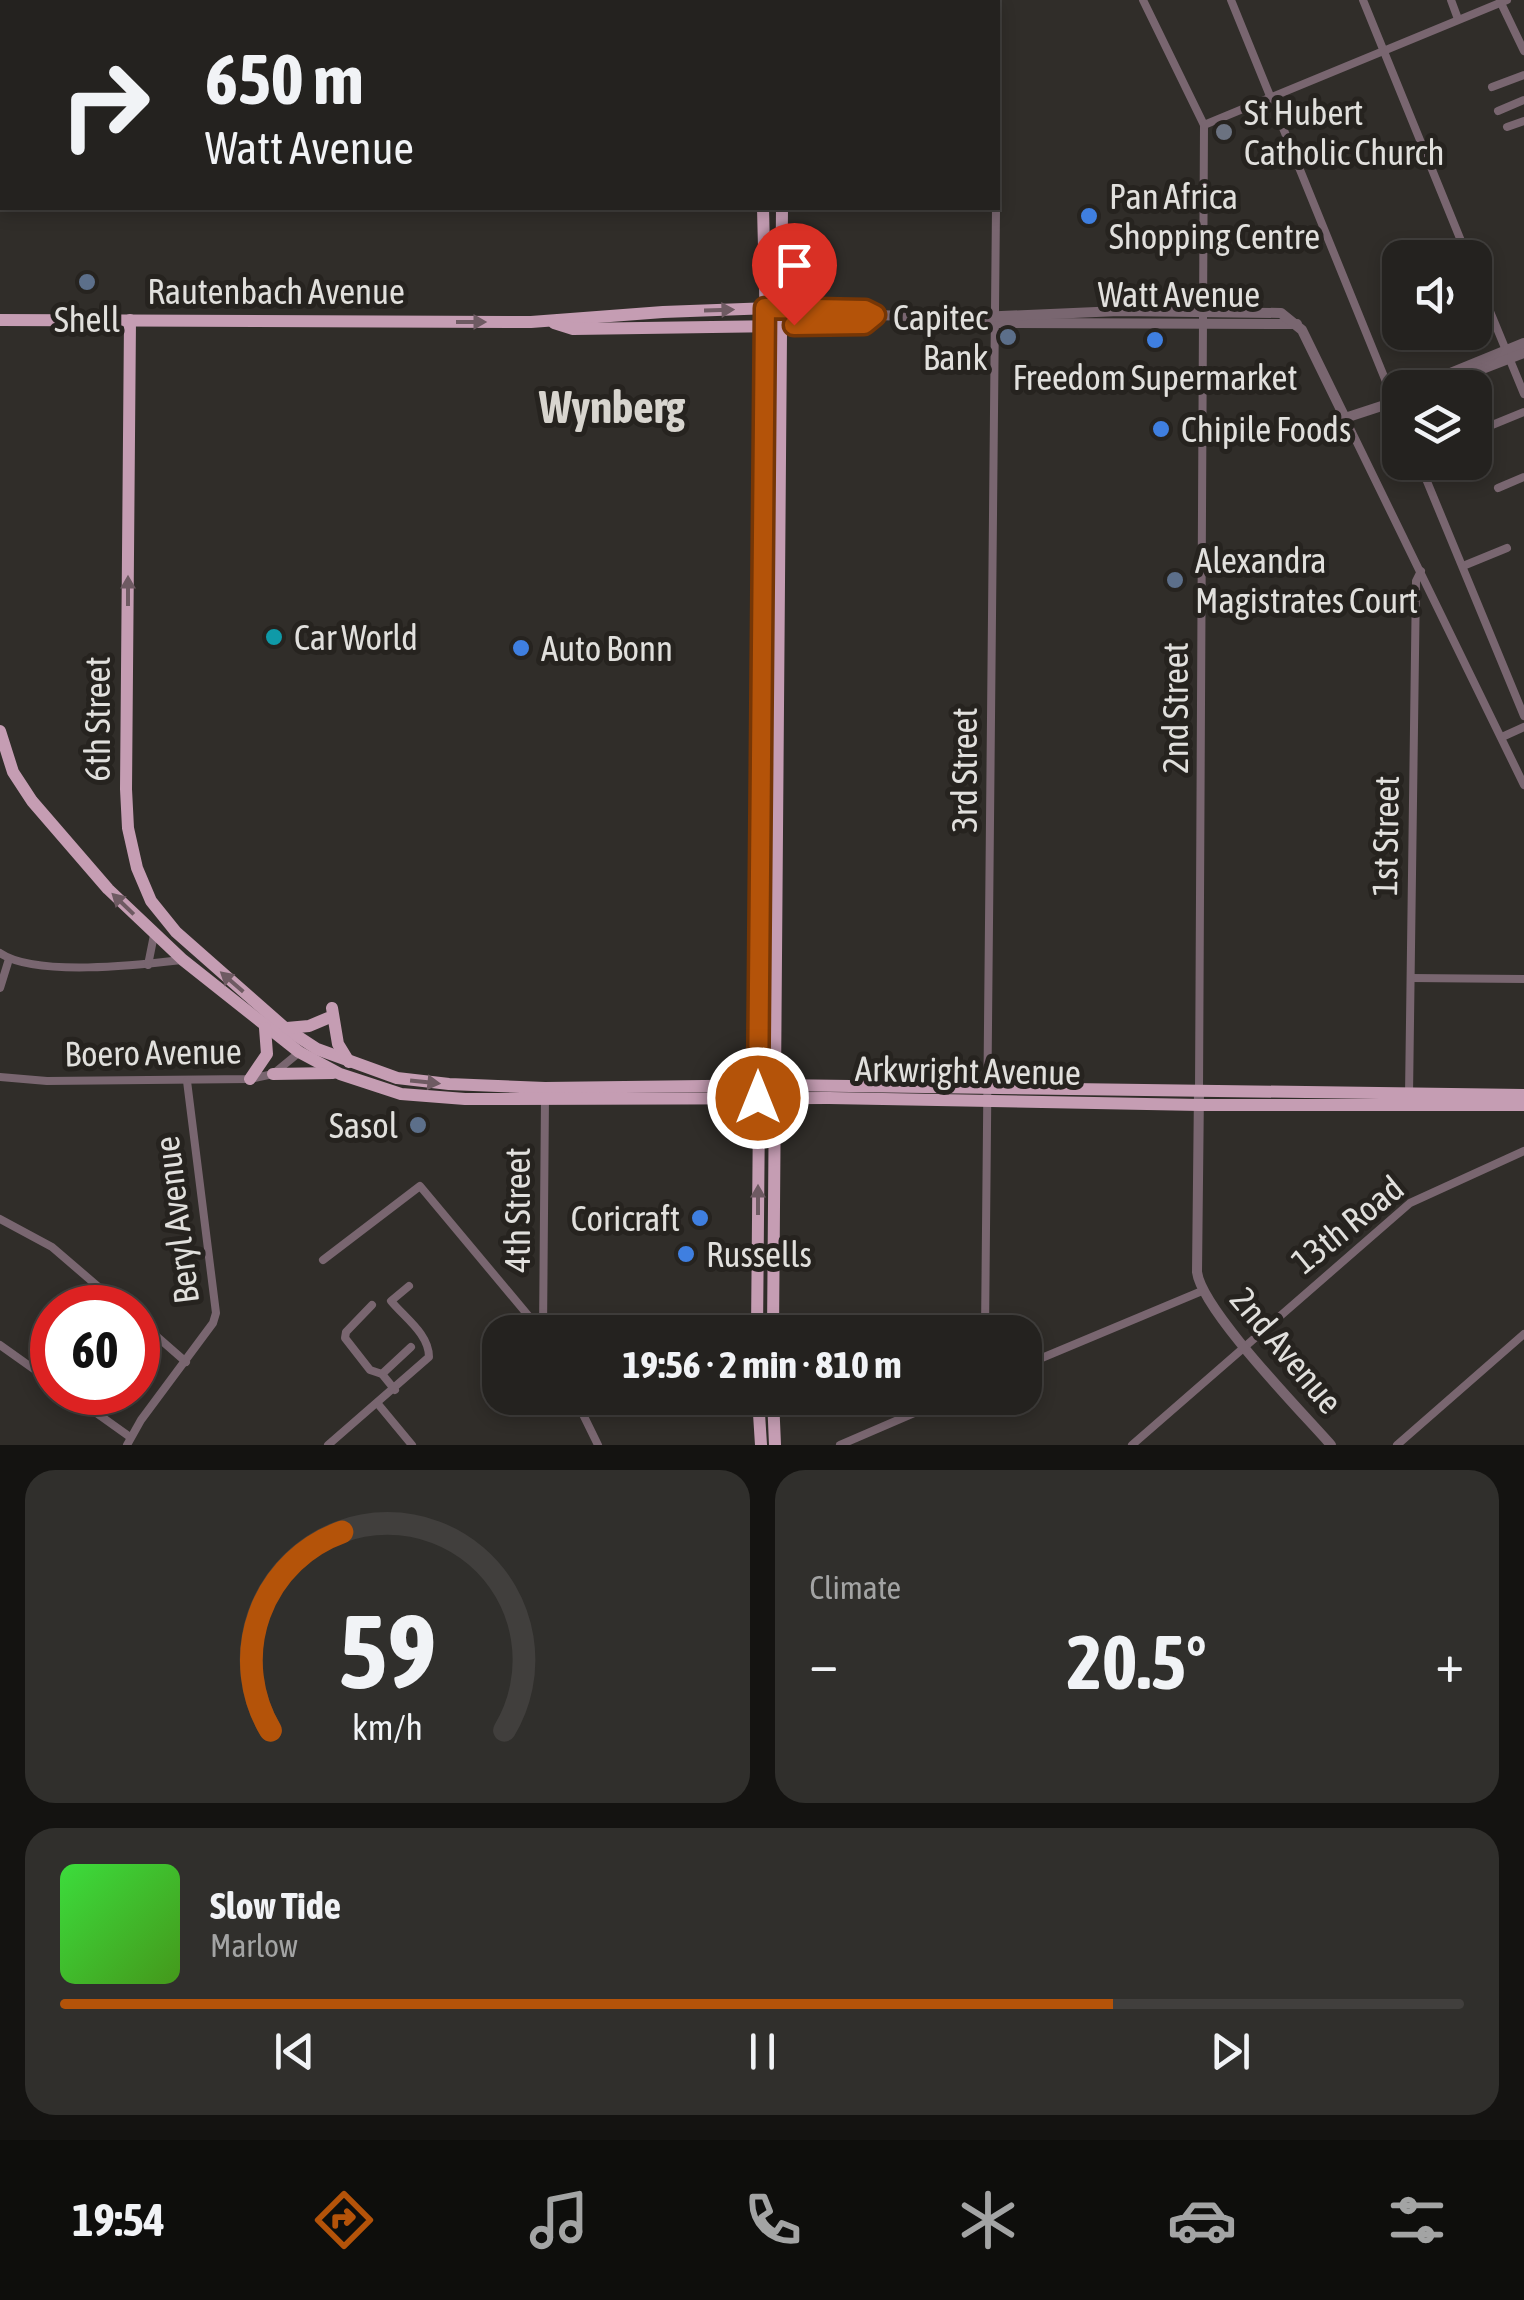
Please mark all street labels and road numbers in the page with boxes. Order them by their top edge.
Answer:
street label: Rautenbach Avenue [147,271,405,311]
street label: Watt Avenue [1098,274,1260,314]
street label: 2nd Street [1155,642,1195,774]
street label: 6th Street [77,656,117,782]
street label: 3rd Street [944,708,984,832]
street label: 1st Street [1364,775,1406,897]
street label: Boero Avenue [64,1030,242,1074]
street label: Arkwright Avenue [855,1048,1081,1092]
street label: Beryl Avenue [146,1134,206,1306]
street label: 4th Street [497,1147,537,1273]
street label: 13th Road [1283,1167,1411,1281]
street label: 2nd Avenue [1223,1279,1351,1421]

